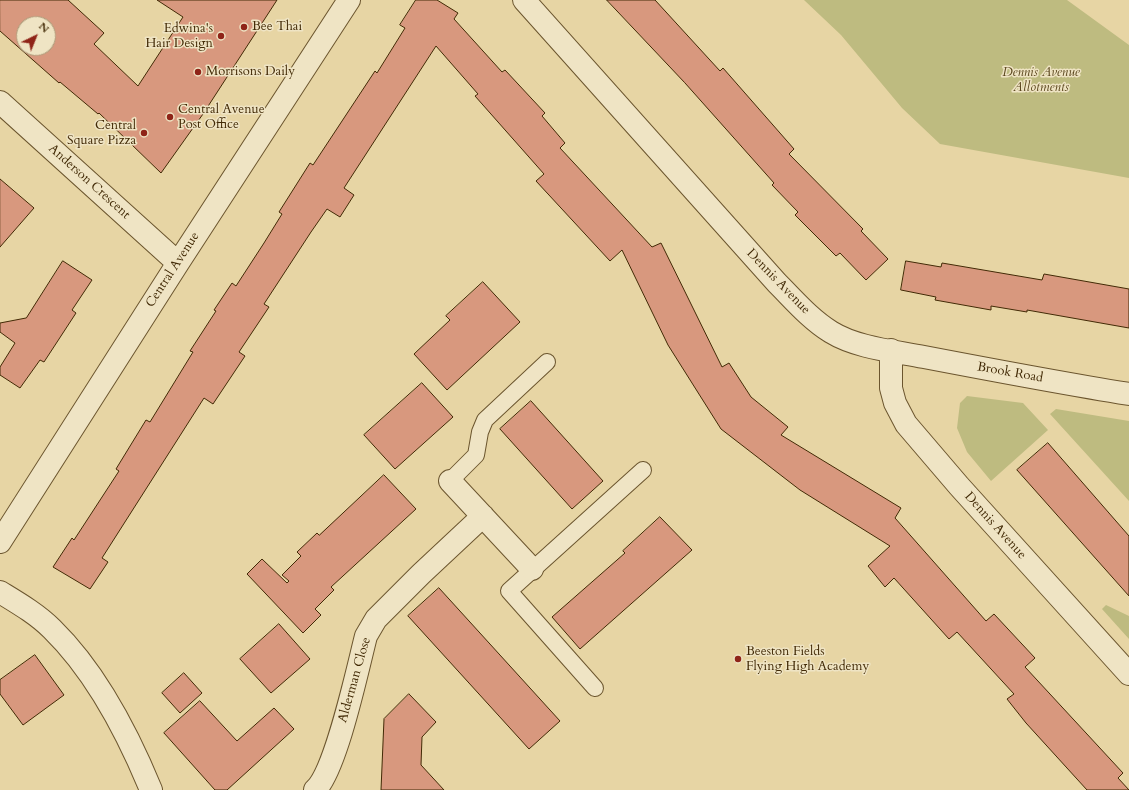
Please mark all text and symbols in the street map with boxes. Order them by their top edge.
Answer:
north arrow [16,16,56,56]
text: N [35,19,52,36]
place label: Bee Thai [252,19,302,35]
place label: Edwina's Hair Design [145,21,213,52]
marker: Bee Thai [239,22,249,32]
marker: Edwina's Hair Design [216,31,226,41]
place label: Morrisons Daily [206,64,295,80]
park label: Dennis Avenue Allotments [1002,65,1080,96]
marker: Morrisons Daily [193,67,203,77]
place label: Central Avenue Post Office [178,102,265,133]
marker: Central Avenue Post Office [165,112,175,122]
place label: Central Square Pizza [67,118,136,149]
marker: Central Square Pizza [139,128,149,138]
street label: Anderson Crescent [45,141,133,223]
street label: Central Avenue [143,229,203,311]
street label: Dennis Avenue [743,246,813,318]
street label: Brook Road [976,360,1044,386]
street label: Dennis Avenue [961,489,1029,563]
street label: Alderman Close [335,635,375,725]
place label: Beeston Fields Flying High Academy [746,644,869,675]
marker: Beeston Fields Flying High Academy [733,654,743,664]

